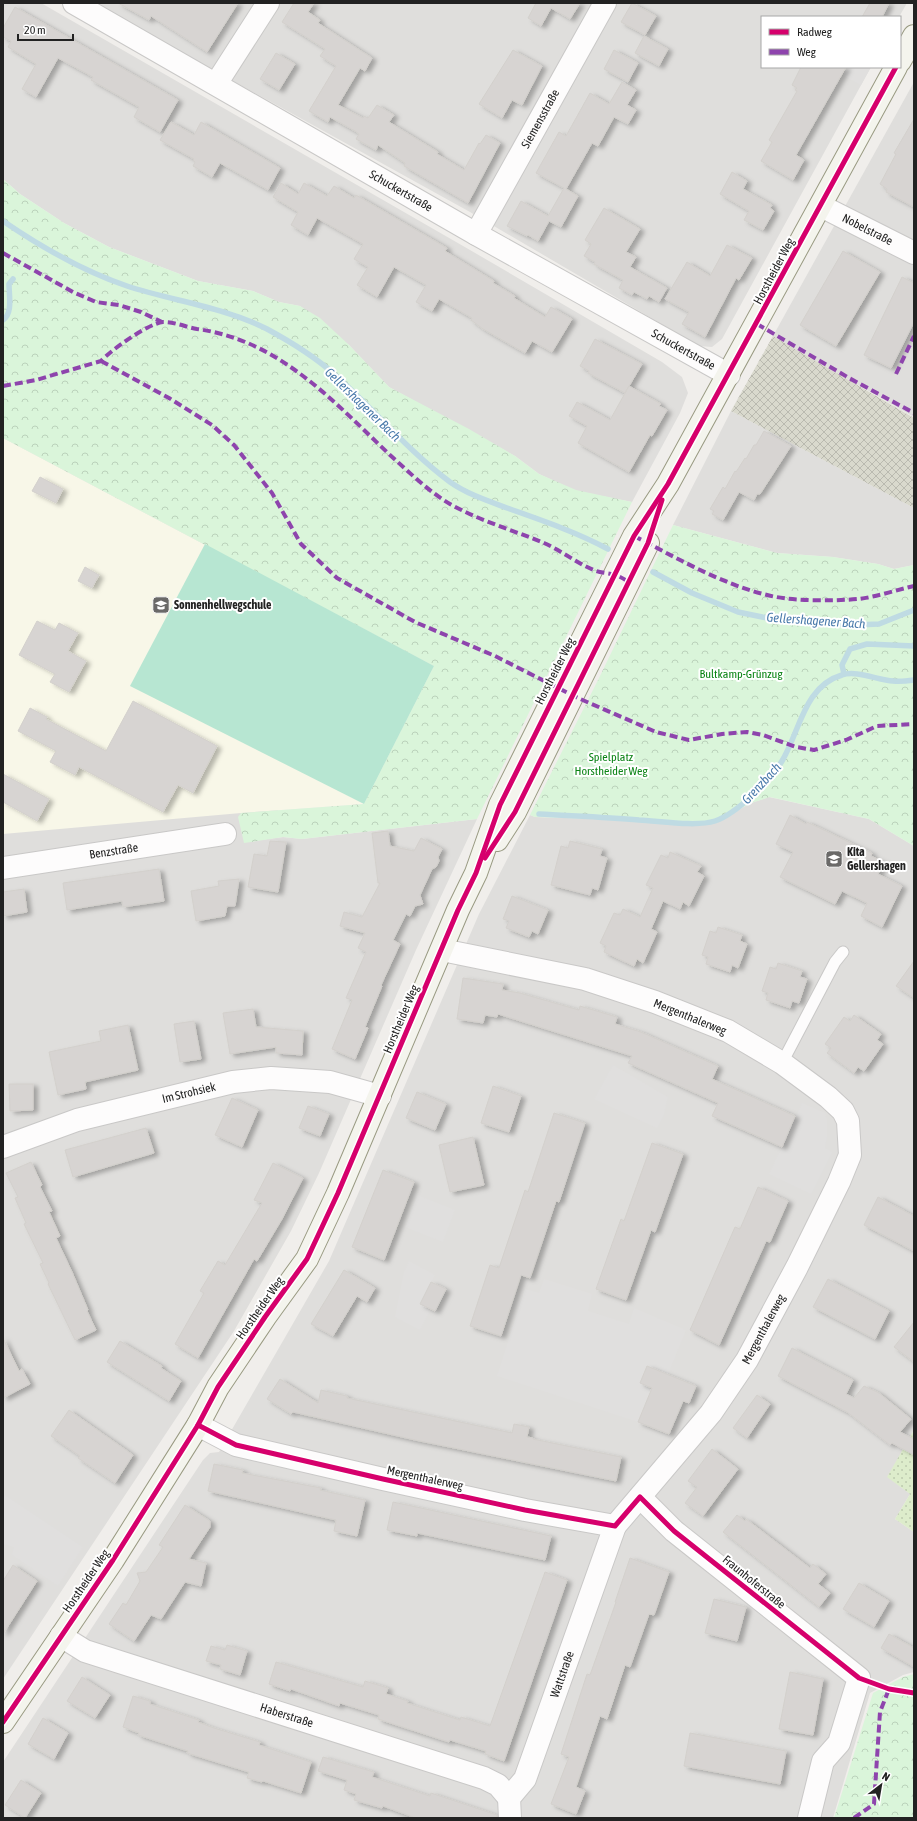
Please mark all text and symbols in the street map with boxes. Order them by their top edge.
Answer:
scale bar [18,16,73,42]
legend [761,16,901,68]
text: 20 m [24,23,46,37]
text: Radweg [797,25,833,39]
text: Weg [797,45,817,59]
street label: Siemensstraße [518,87,562,151]
street label: Schuckertstraße [367,167,435,215]
street label: Nobelstraße [840,211,895,248]
street label: Horstheider Weg [751,235,798,307]
street label: Schuckertstraße [649,326,718,373]
water label: Gellershagener Bach [322,365,404,445]
school or university icon: Sonnenhellwegschule [151,595,171,615]
place label: Sonnenhellwegschule [174,598,272,612]
water label: Gellershagener Bach [766,610,867,631]
street label: Horstheider Weg [532,634,578,707]
park label: Bultkamp-Grünzug [699,667,783,681]
park label: Spielplatz Horstheider Weg [574,750,648,778]
water label: Grenzbach [739,759,785,807]
street label: Benzstraße [88,840,139,862]
place label: Kita Gellershagen [847,845,906,873]
school or university icon: Kita Gellershagen [824,849,844,869]
street label: Horstheider Weg [380,982,422,1055]
street label: Mergenthalerweg [651,996,729,1038]
street label: Im Strohsiek [161,1079,218,1106]
street label: Horstheider Weg [233,1273,287,1342]
street label: Mergenthalerweg [739,1291,789,1367]
street label: Mergenthalerweg [386,1463,465,1493]
street label: Horstheider Weg [60,1546,113,1615]
street label: Fraunhoferstraße [720,1552,788,1612]
street label: Wattstraße [548,1649,577,1700]
street label: Haberstraße [258,1700,315,1730]
north arrow [861,1765,901,1805]
text: N [880,1770,892,1783]

